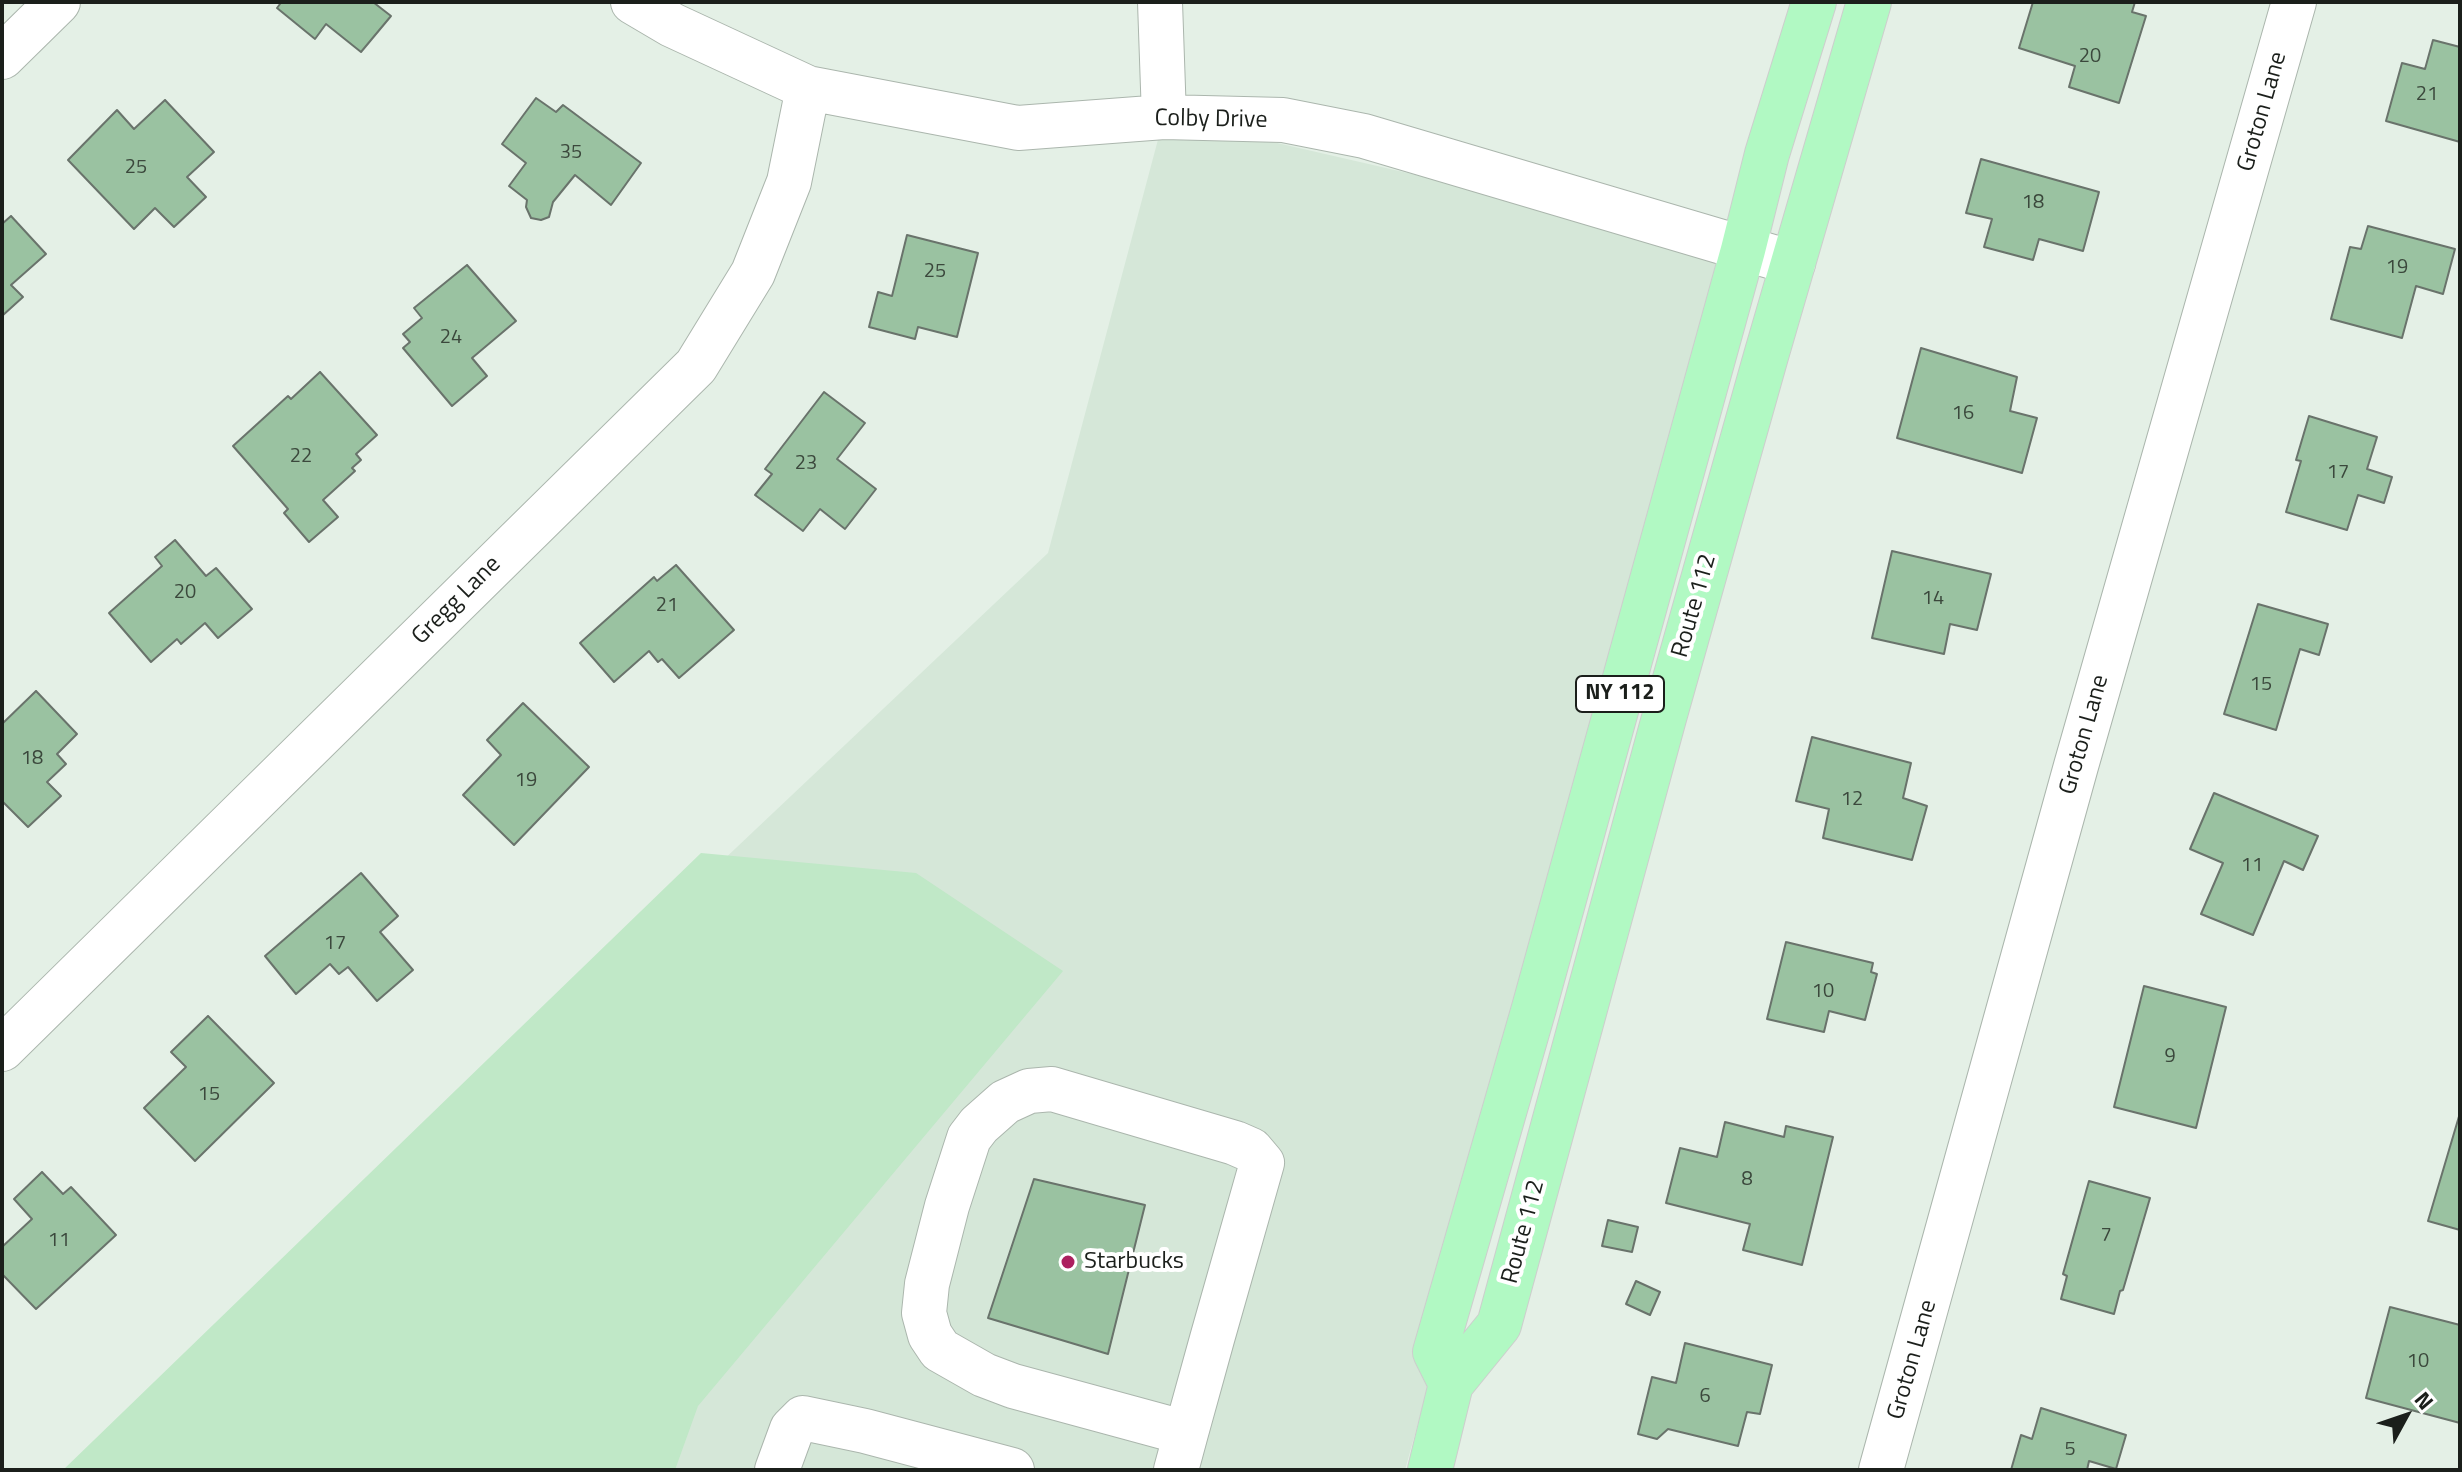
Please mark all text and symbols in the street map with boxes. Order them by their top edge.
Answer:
house number: 20 [2079,45,2101,69]
street label: Groton Lane [2232,49,2294,175]
house number: 21 [2416,83,2438,107]
street label: Colby Drive [1154,105,1268,135]
house number: 35 [560,141,582,165]
house number: 25 [125,156,147,180]
house number: 18 [2022,191,2044,215]
house number: 19 [2386,256,2408,280]
house number: 25 [924,260,946,284]
house number: 24 [440,326,462,350]
house number: 16 [1952,402,1974,426]
house number: 22 [290,445,312,469]
house number: 23 [795,452,817,476]
house number: 17 [2327,461,2349,485]
street label: Gregg Lane [407,551,507,651]
street label: Route 112 [1667,551,1723,661]
house number: 20 [174,581,196,605]
house number: 14 [1922,587,1944,611]
house number: 21 [656,594,678,618]
street label: Groton Lane [2054,672,2116,798]
house number: 15 [2250,673,2272,697]
road number: NY 112 [1576,676,1664,712]
house number: 18 [21,747,43,771]
house number: 19 [515,769,537,793]
house number: 12 [1841,788,1863,812]
house number: 11 [2241,854,2263,878]
house number: 17 [324,932,346,956]
house number: 10 [1812,980,1834,1004]
house number: 9 [2164,1045,2176,1069]
house number: 15 [198,1083,220,1107]
house number: 8 [1741,1168,1753,1192]
street label: Route 112 [1496,1177,1552,1287]
house number: 7 [2100,1224,2112,1248]
house number: 11 [48,1229,70,1253]
place label: Starbucks [1084,1248,1184,1276]
marker: Starbucks [1059,1253,1077,1271]
street label: Groton Lane [1882,1297,1944,1423]
house number: 10 [2407,1350,2429,1374]
north arrow [2366,1376,2446,1456]
text: N [2406,1384,2442,1417]
house number: 6 [1699,1385,1711,1409]
house number: 5 [2064,1438,2076,1462]

